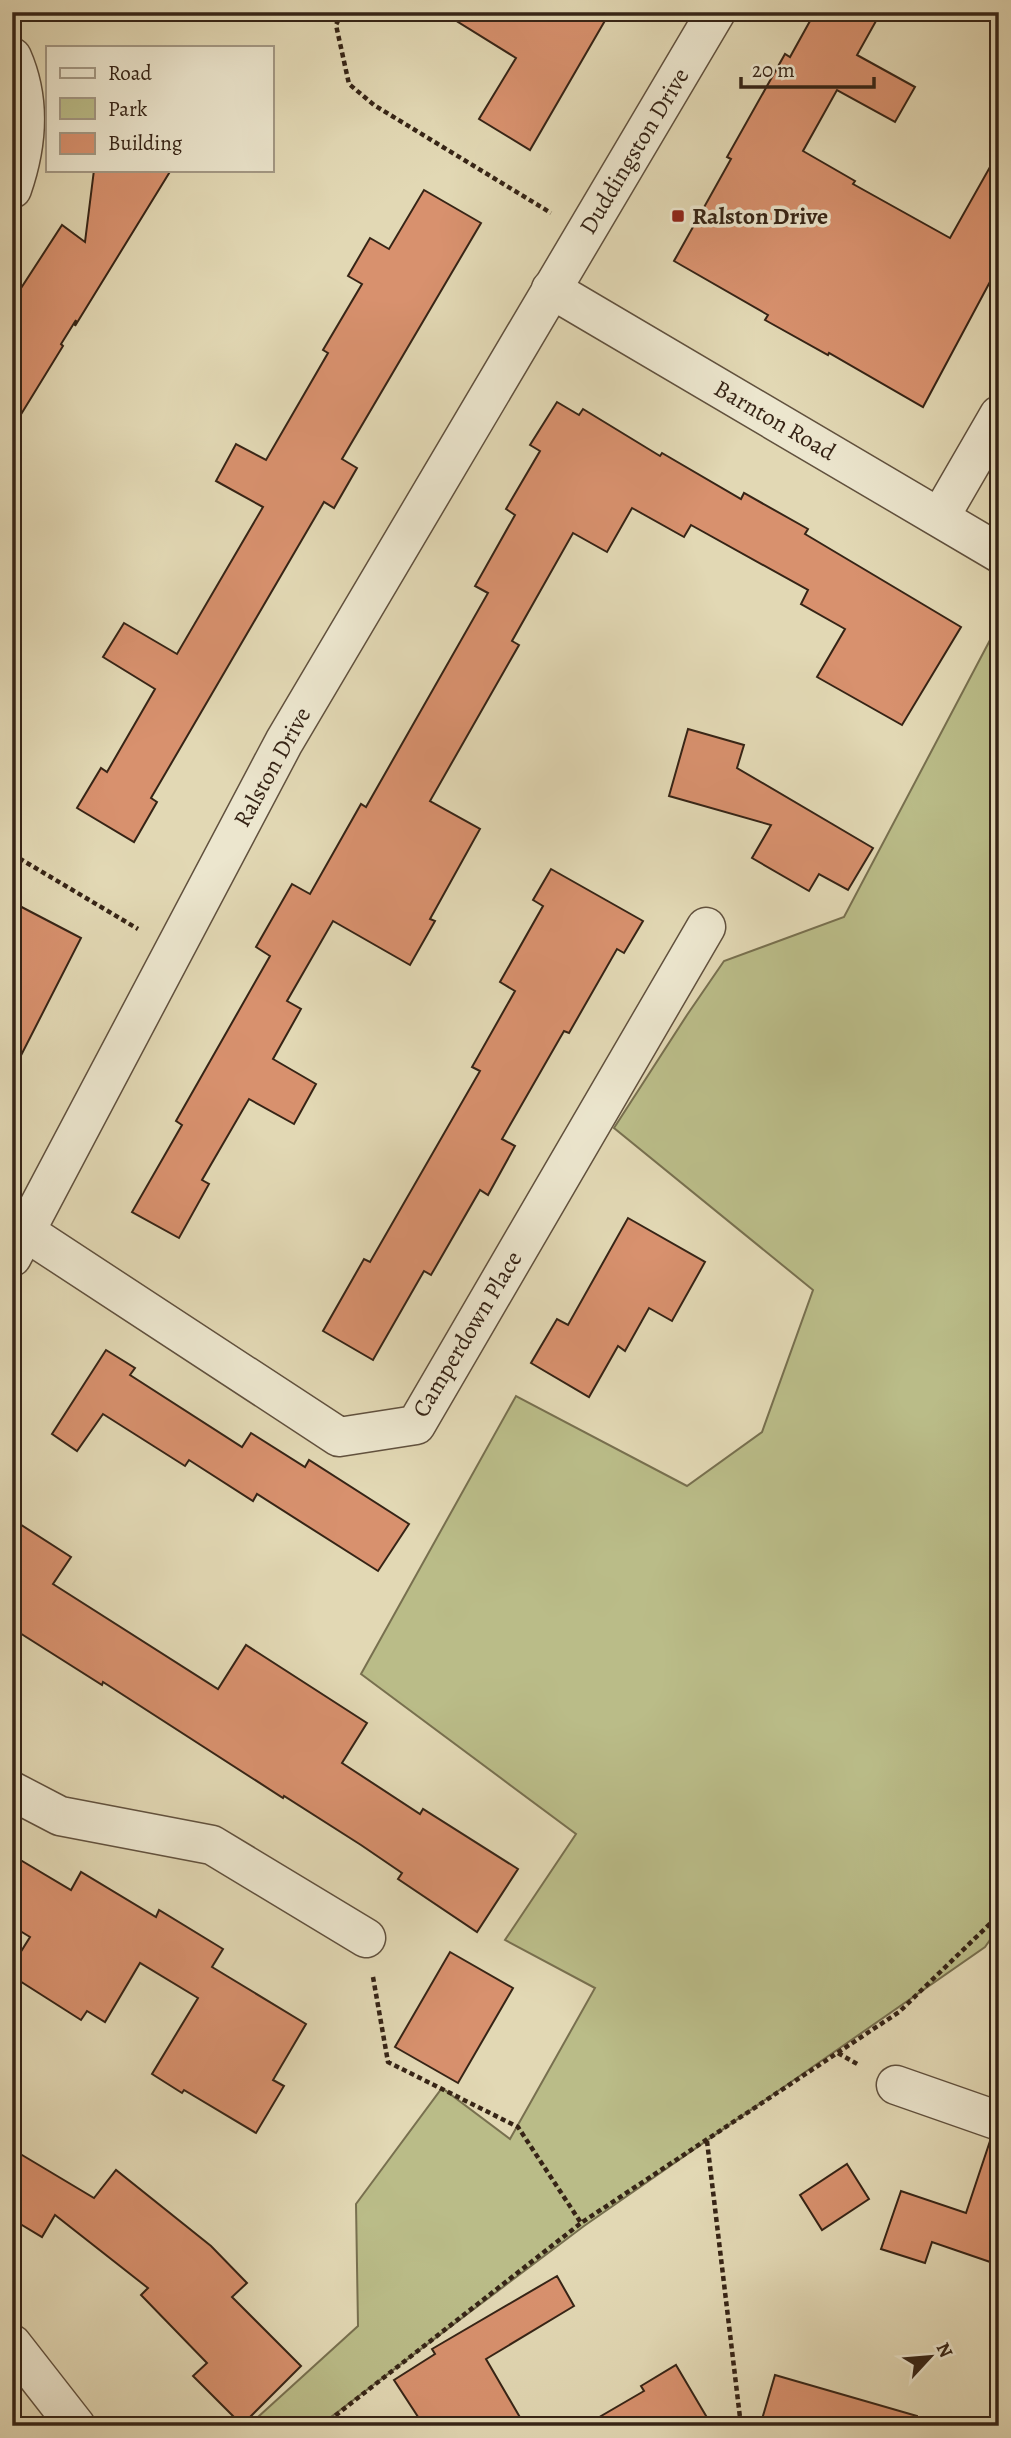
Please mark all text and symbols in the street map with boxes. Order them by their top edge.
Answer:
legend [46,46,273,172]
scale bar [741,46,874,90]
text: 20 m [752,56,795,84]
text: Road [108,59,152,87]
street label: Duddingston Drive [572,62,696,240]
text: Park [108,95,148,123]
text: Building [108,129,183,157]
place label: Ralston Drive [692,200,828,232]
marker: Ralston Drive [670,208,686,224]
street label: Barnton Road [708,372,842,468]
street label: Ralston Drive [226,701,318,833]
street label: Camperdown Place [405,1245,529,1423]
north arrow [895,2322,965,2392]
text: N [930,2338,959,2362]

